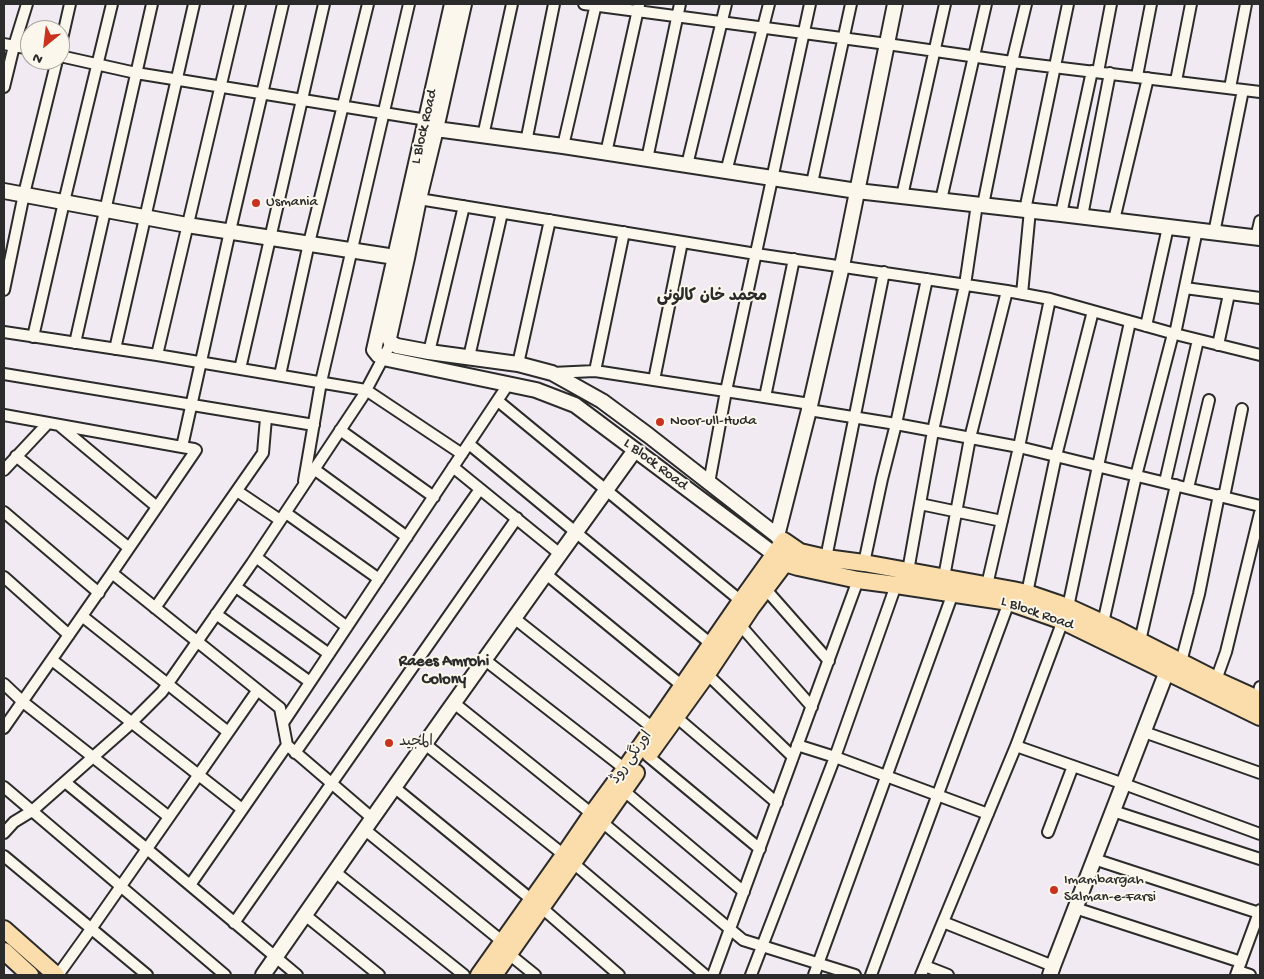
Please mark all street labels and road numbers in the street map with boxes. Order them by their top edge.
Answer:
street label: L Block Road [408,88,442,166]
street label: L Block Road [619,435,691,495]
street label: L Block Road [998,593,1076,635]
street label: اورنگی روڈ [607,728,657,788]

